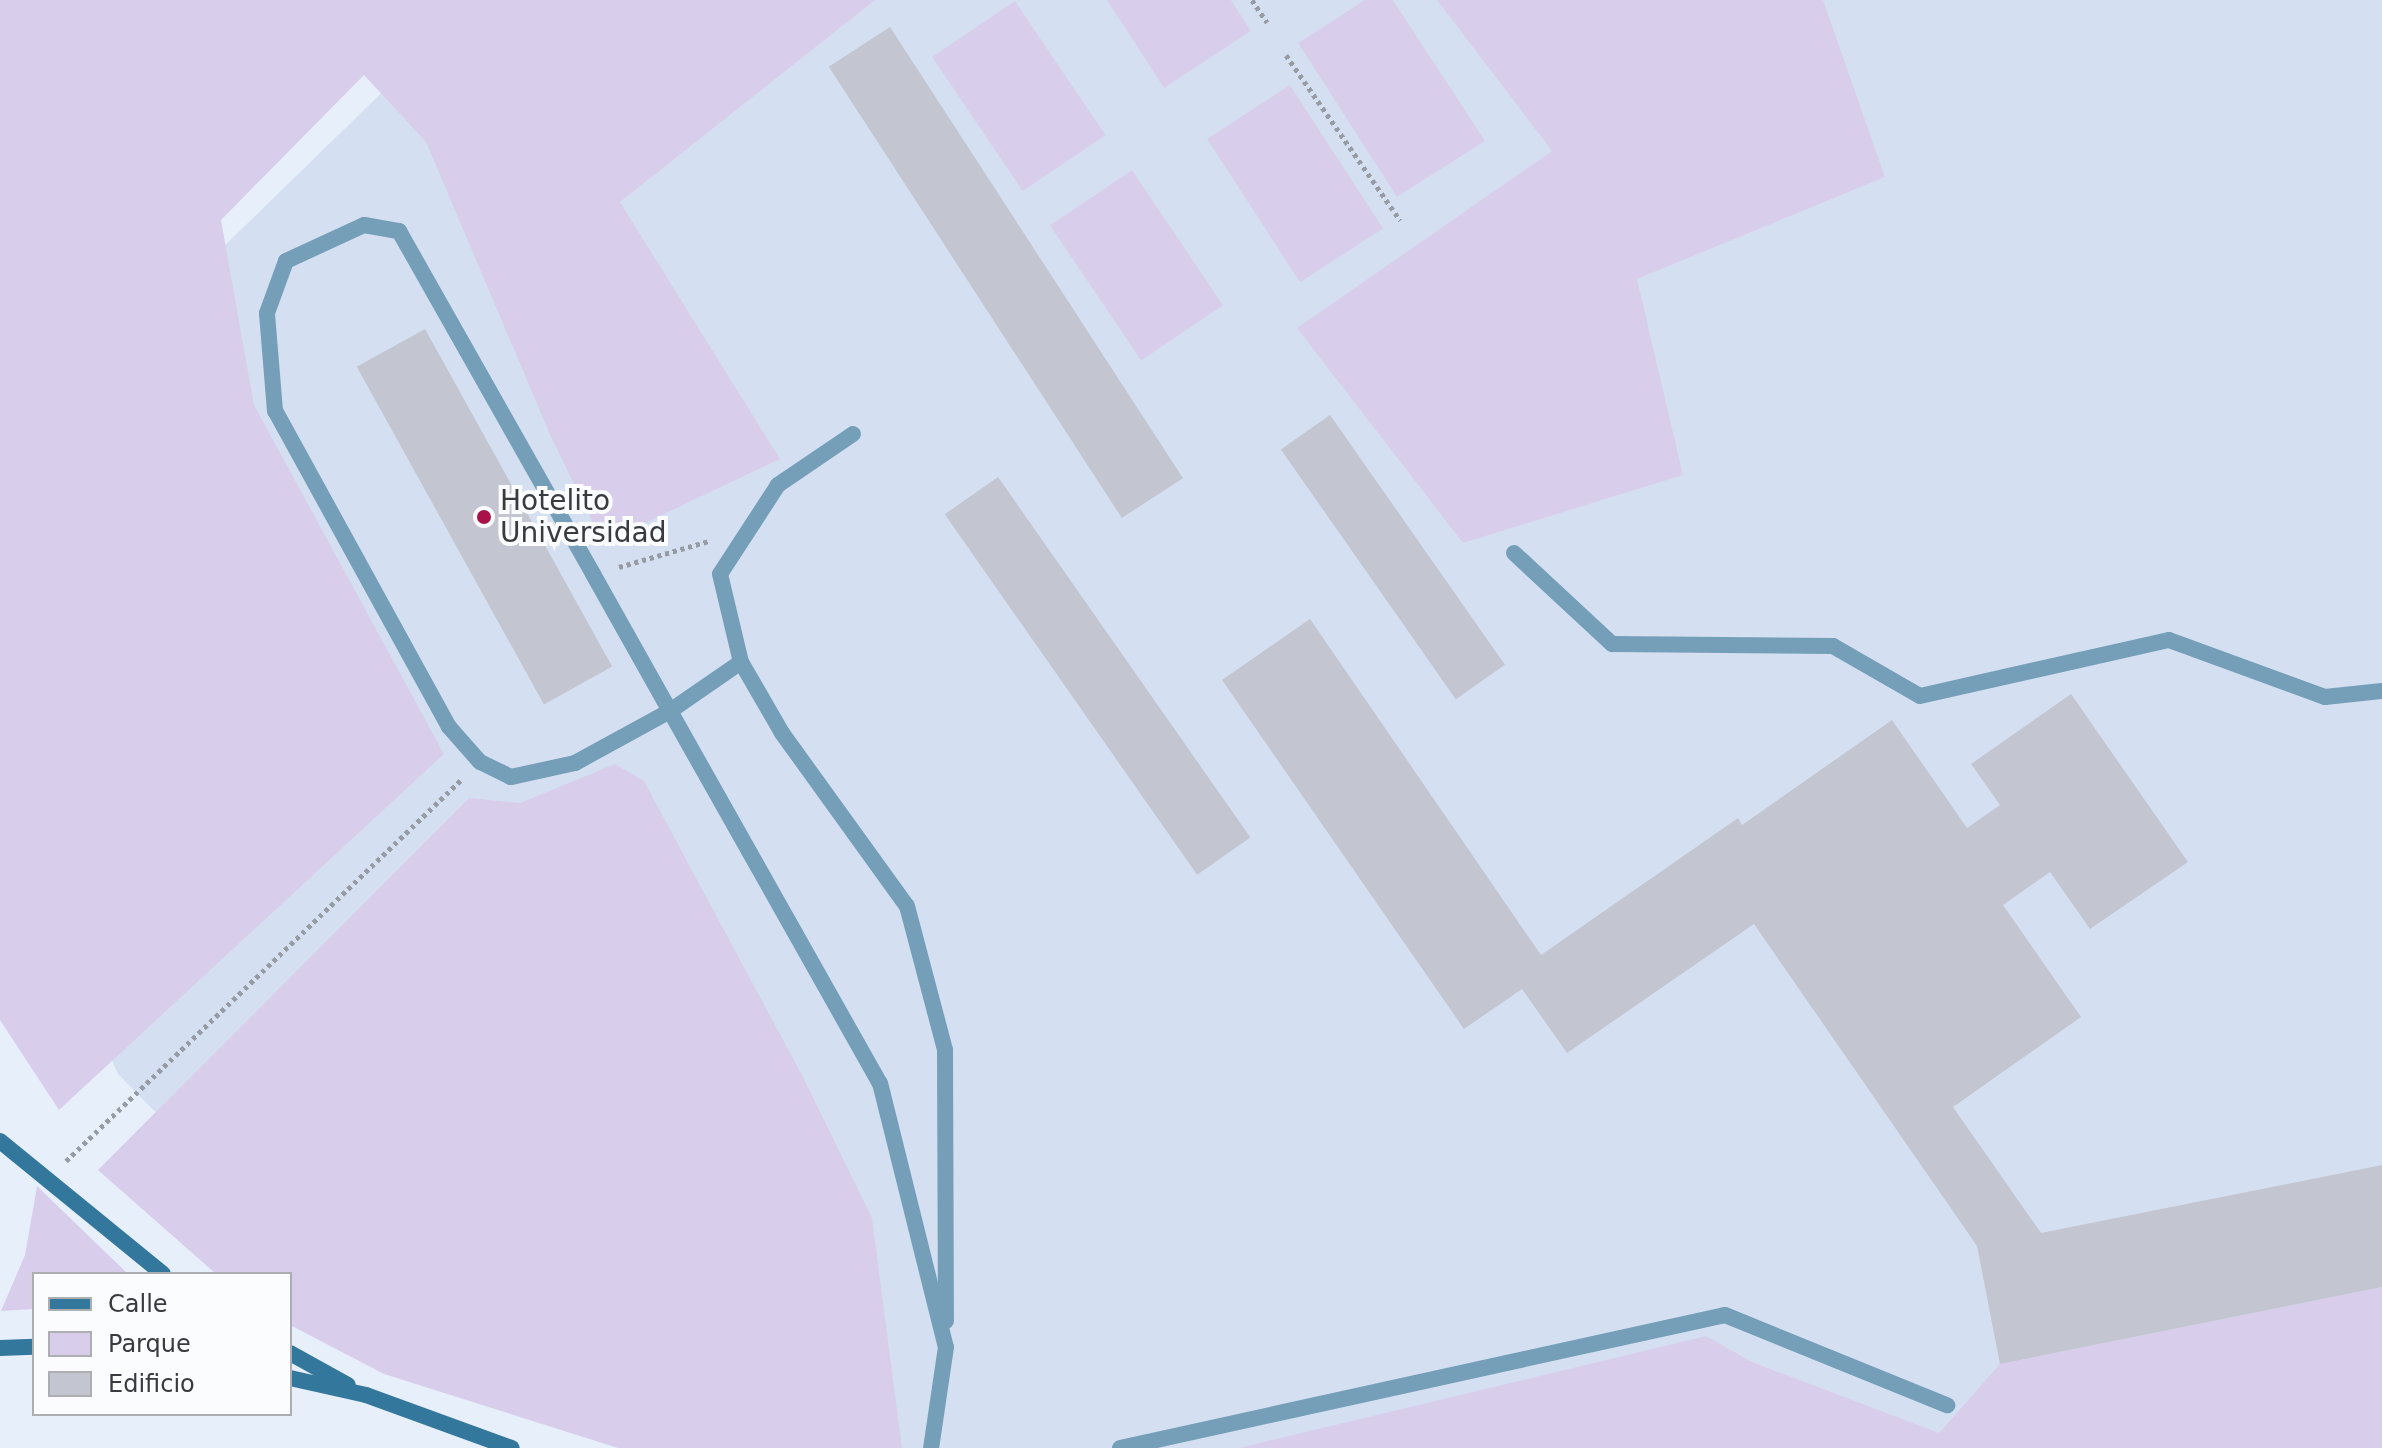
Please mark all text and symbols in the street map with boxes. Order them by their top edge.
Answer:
place label: Hotelito Universidad [500,484,666,550]
marker: Hotelito Universidad [475,508,493,526]
legend [32,1272,292,1416]
text: Calle [108,1290,168,1318]
text: Parque [108,1330,191,1358]
text: Edificio [108,1370,195,1398]

